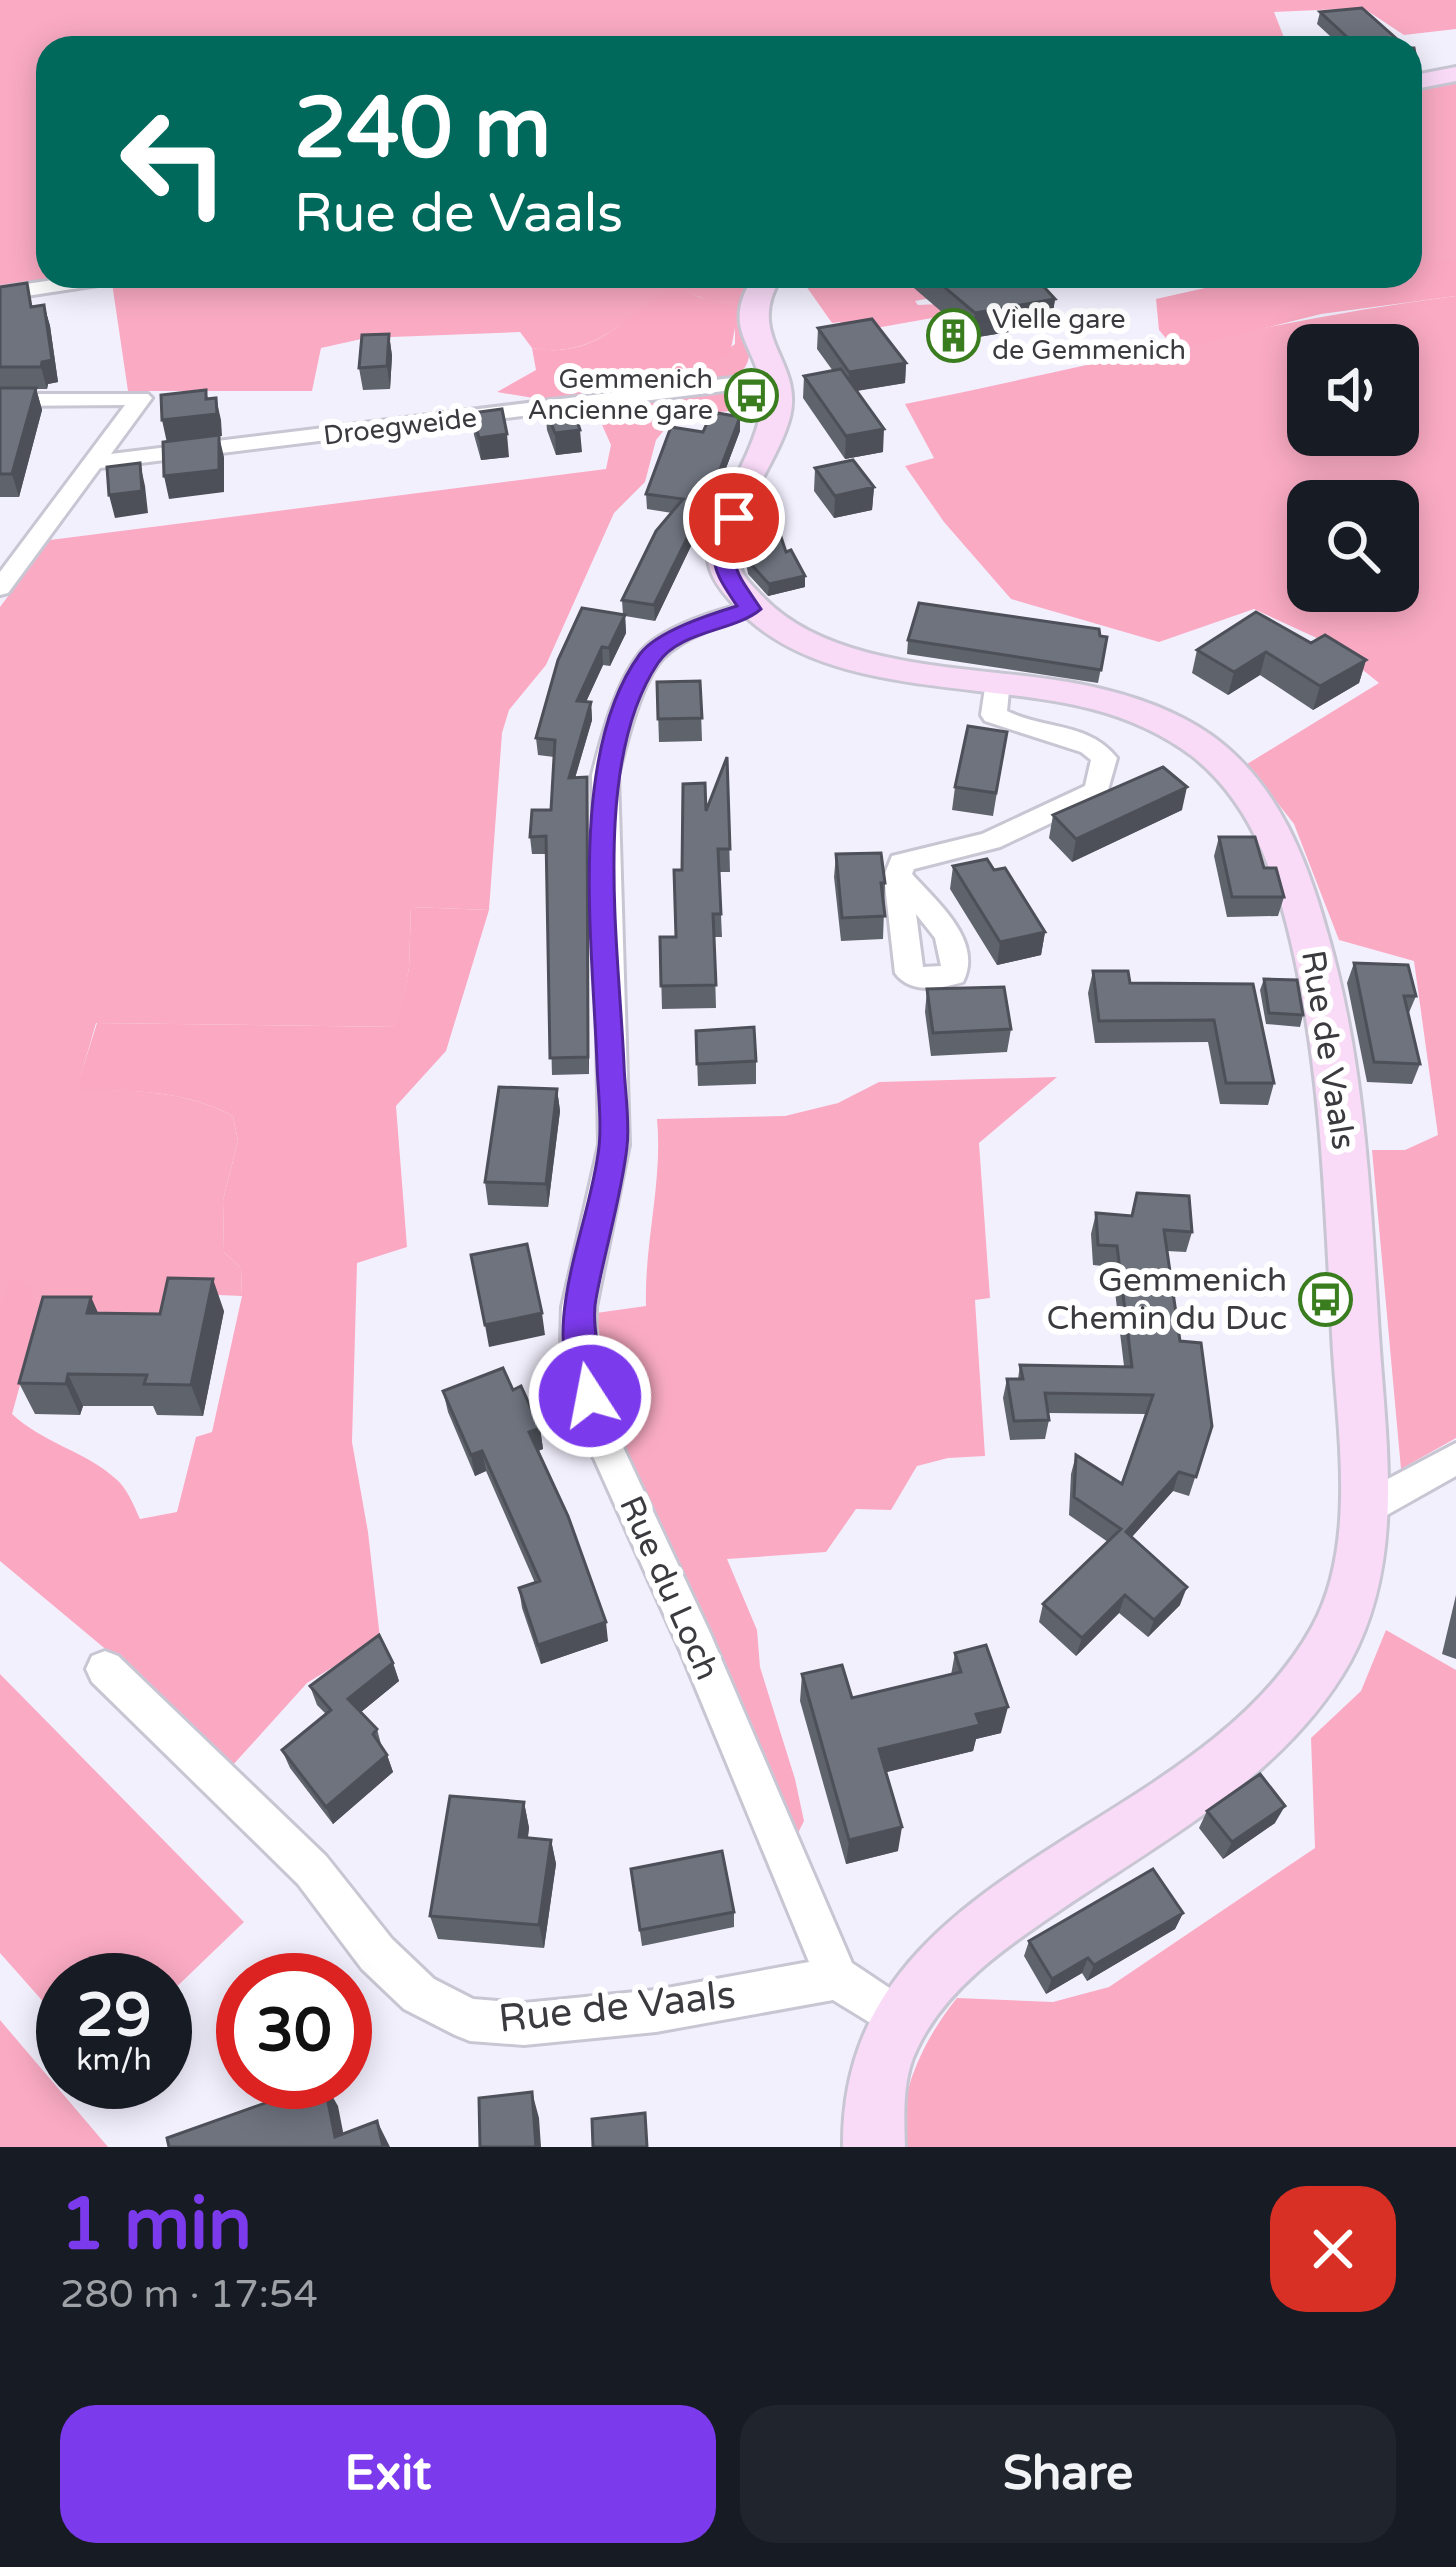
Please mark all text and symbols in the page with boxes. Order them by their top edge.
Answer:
text: 240 m [294,79,551,180]
icon: left [96,84,252,240]
text: Rue de Vaals [294,181,623,246]
place label: Vielle gare de Gemmenich [992,303,1186,367]
building icon: Vielle gare de Gemmenich [925,307,981,363]
map controls [1287,324,1419,612]
button: sound [1287,324,1419,456]
place label: Gemmenich Ancienne gare [528,363,713,427]
bus stop icon: Gemmenich Ancienne gare [724,367,780,423]
street label: Droegweide [321,401,479,453]
pin [683,467,785,569]
button: search [1287,480,1419,612]
icon: arrive [701,485,767,551]
street label: Rue de Vaals [1293,948,1363,1152]
place label: Gemmenich Chemin du Duc [1046,1261,1287,1338]
bus stop icon: Gemmenich Chemin du Duc [1298,1271,1354,1327]
position arrow [527,1333,653,1459]
street label: Rue du Loch [611,1490,727,1686]
speed limit sign: 30 [216,1953,372,2109]
street label: Rue de Vaals [496,1971,738,2043]
text: 29 [76,1980,152,2052]
text: km/h [76,2042,152,2079]
text: 1 min [60,2182,252,2269]
button: close [1270,2186,1396,2312]
text: 280 m · 17:54 [60,2271,318,2318]
button: Exit [60,2405,716,2543]
button: Share [740,2405,1396,2543]

